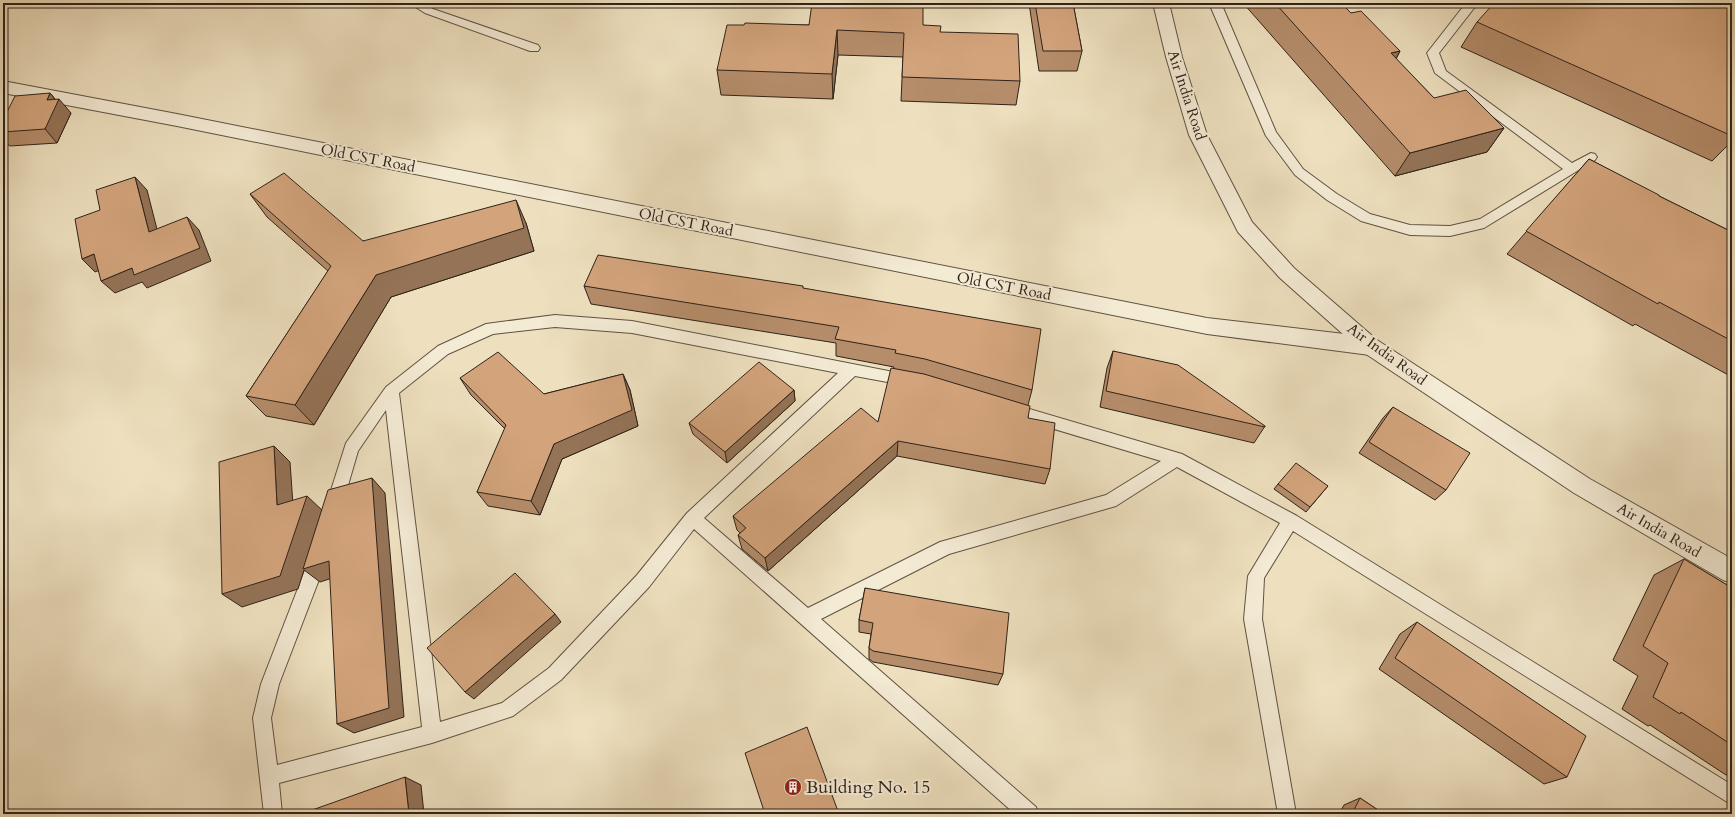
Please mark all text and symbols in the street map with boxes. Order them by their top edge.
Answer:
street label: Air India Road [1163,47,1211,143]
street label: Old CST Road [319,139,417,177]
street label: Old CST Road [637,203,735,241]
street label: Old CST Road [955,267,1053,305]
street label: Air India Road [1343,318,1431,390]
street label: Air India Road [1613,498,1705,562]
place label: Building No. 15 [806,775,930,800]
building icon: Building No. 15 [783,777,803,797]

